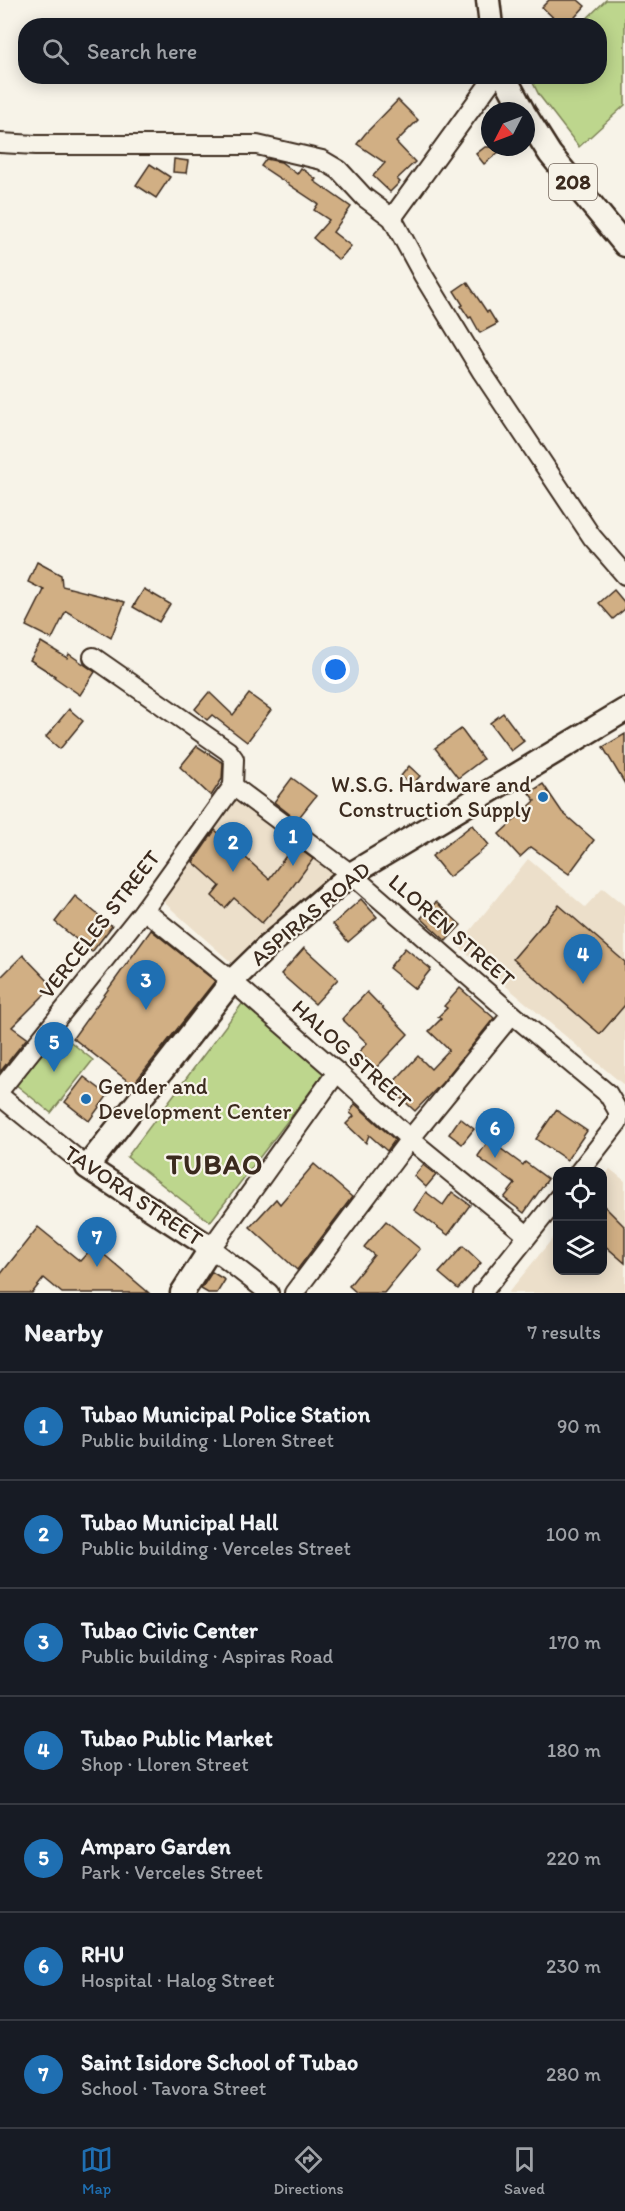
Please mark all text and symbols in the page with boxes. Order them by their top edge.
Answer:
search box [18,18,607,84]
icon: search [39,35,72,68]
text: Search here [87,38,197,65]
north arrow [481,102,535,156]
road number: 208 [549,164,597,200]
your location [321,655,350,684]
place label: W.S.G. Hardware and Construction Supply [331,771,532,823]
marker: W.S.G. Hardware and Construction Supply [536,790,550,804]
pin: 1 [274,816,312,866]
pin: 2 [214,822,252,872]
street label: VERCELES STREET [33,844,166,1004]
street label: ASPIRAS ROAD [245,856,376,971]
street label: LLOREN STREET [383,868,521,993]
pin: 4 [564,934,602,984]
pin: 3 [126,960,166,1010]
street label: HALOG STREET [286,994,417,1115]
pin: 5 [34,1022,74,1072]
place label: Gender and Development Center [98,1073,292,1125]
marker: Gender and Development Center [79,1092,93,1106]
pin: 6 [476,1108,514,1158]
street label: TAVORA STREET [59,1139,209,1252]
district label: TUBAO [165,1147,264,1181]
map controls [553,1167,607,1275]
button: locate [553,1167,607,1221]
pin: 7 [78,1218,116,1267]
button: layers [553,1221,607,1275]
text: Nearby [24,1316,103,1348]
text: 7 results [527,1320,601,1344]
text: Tubao Municipal Police Station [81,1401,370,1428]
text: 1 [39,1414,48,1438]
text: 90 m [557,1414,601,1438]
text: Public building · Lloren Street [81,1428,334,1452]
text: Tubao Municipal Hall [81,1509,278,1536]
text: 2 [38,1522,49,1546]
text: 100 m [546,1522,601,1546]
text: Public building · Verceles Street [81,1536,351,1560]
text: Tubao Civic Center [81,1617,258,1644]
text: 3 [38,1630,49,1654]
text: 170 m [548,1630,601,1654]
text: Public building · Aspiras Road [81,1644,333,1668]
text: Tubao Public Market [81,1725,273,1752]
text: 4 [37,1738,50,1762]
text: 180 m [547,1738,601,1762]
text: Shop · Lloren Street [81,1752,249,1776]
text: Amparo Garden [81,1833,231,1860]
text: 5 [38,1846,49,1870]
text: 220 m [546,1846,601,1870]
text: Park · Verceles Street [81,1860,263,1884]
text: RHU [81,1941,124,1968]
text: 6 [38,1954,49,1978]
text: 230 m [546,1954,601,1978]
text: Hospital · Halog Street [81,1968,274,1992]
text: Saint Isidore School of Tubao [81,2049,358,2076]
text: 7 [39,2062,48,2086]
text: 280 m [546,2062,601,2086]
text: School · Tavora Street [81,2076,266,2100]
tab: Map [80,2143,113,2198]
tab: Directions [273,2143,344,2198]
tab: Saved [504,2143,545,2198]

